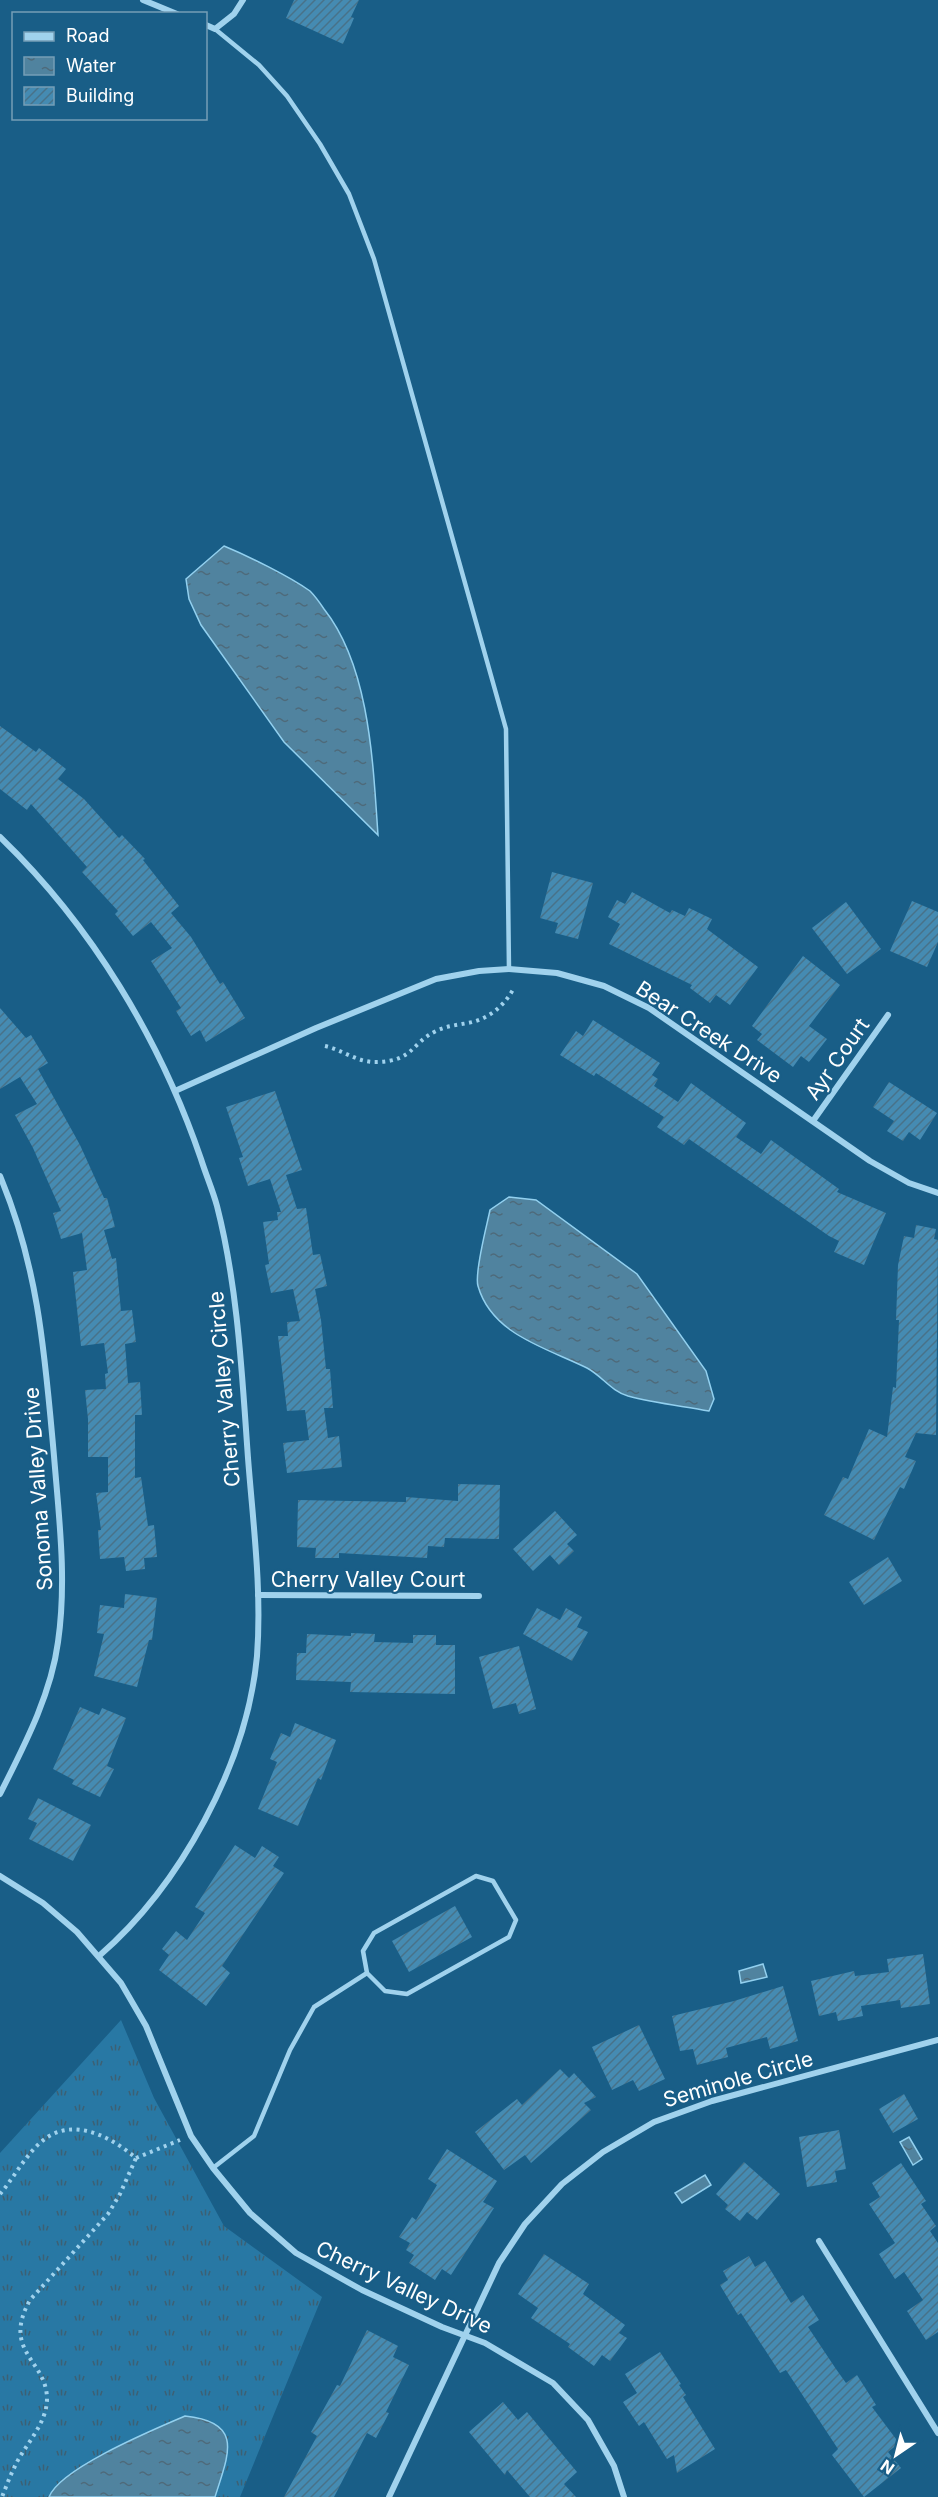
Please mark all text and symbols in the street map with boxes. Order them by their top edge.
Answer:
legend [12,12,207,120]
text: Road [66,25,109,46]
text: Water [66,55,116,76]
text: Building [66,85,134,106]
street label: Bear Creek Drive [631,976,787,1088]
street label: Ayr Court [800,1013,874,1105]
street label: Cherry Valley Circle [203,1290,245,1488]
street label: Sonoma Valley Drive [18,1386,58,1592]
street label: Cherry Valley Court [271,1567,465,1592]
street label: Seminole Circle [660,2046,816,2112]
street label: Cherry Valley Drive [312,2235,496,2339]
north arrow [866,2425,926,2485]
text: N [877,2456,898,2479]

